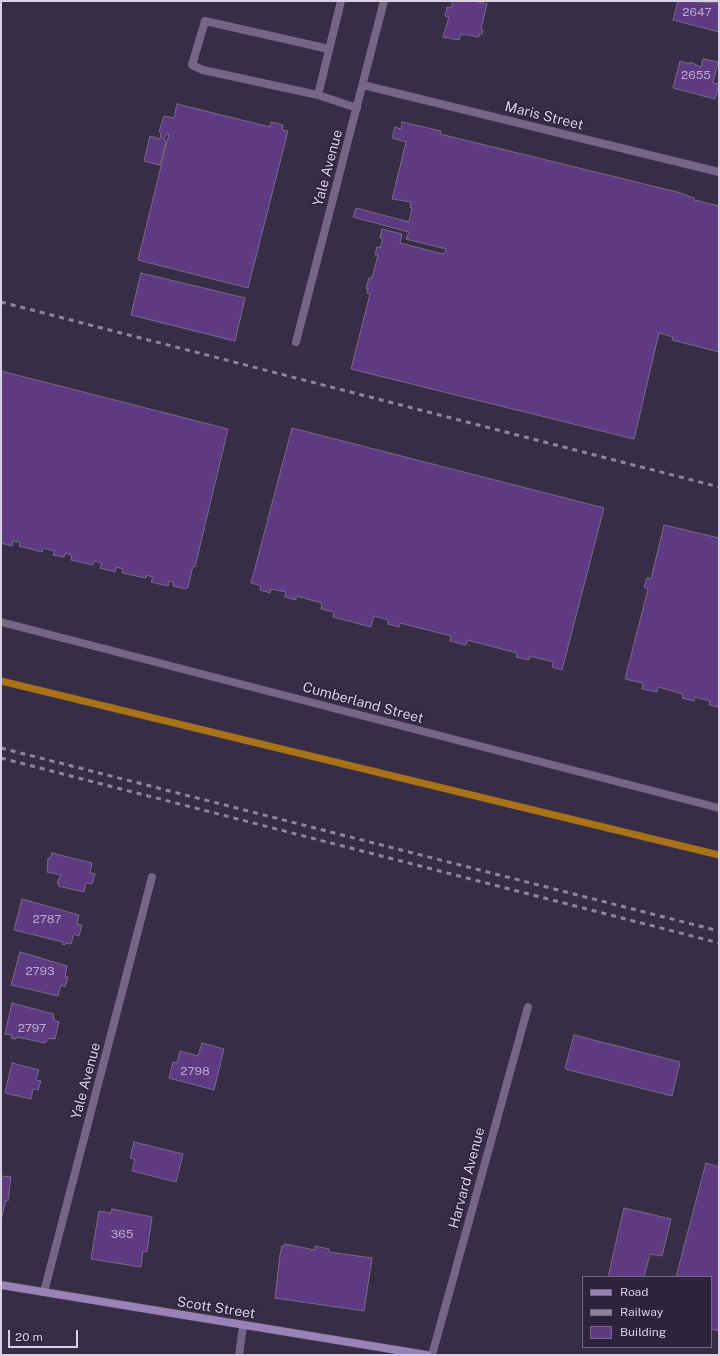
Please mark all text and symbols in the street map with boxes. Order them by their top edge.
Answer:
house number: 2647 [682,5,712,19]
house number: 2655 [681,68,711,82]
street label: Maris Street [503,98,585,134]
street label: Yale Avenue [310,128,346,208]
street label: Cumberland Street [301,679,425,727]
house number: 2787 [33,912,61,926]
house number: 2793 [25,964,55,978]
house number: 2797 [18,1021,46,1035]
street label: Yale Avenue [68,1041,104,1121]
house number: 2798 [180,1064,210,1078]
street label: Harvard Avenue [445,1126,489,1230]
house number: 365 [111,1227,133,1241]
legend [582,1276,712,1348]
text: Road [620,1285,648,1299]
street label: Scott Street [176,1294,256,1322]
text: Railway [620,1305,663,1319]
scale bar [10,1322,80,1348]
text: Building [620,1325,666,1339]
text: 20 m [15,1330,43,1344]

